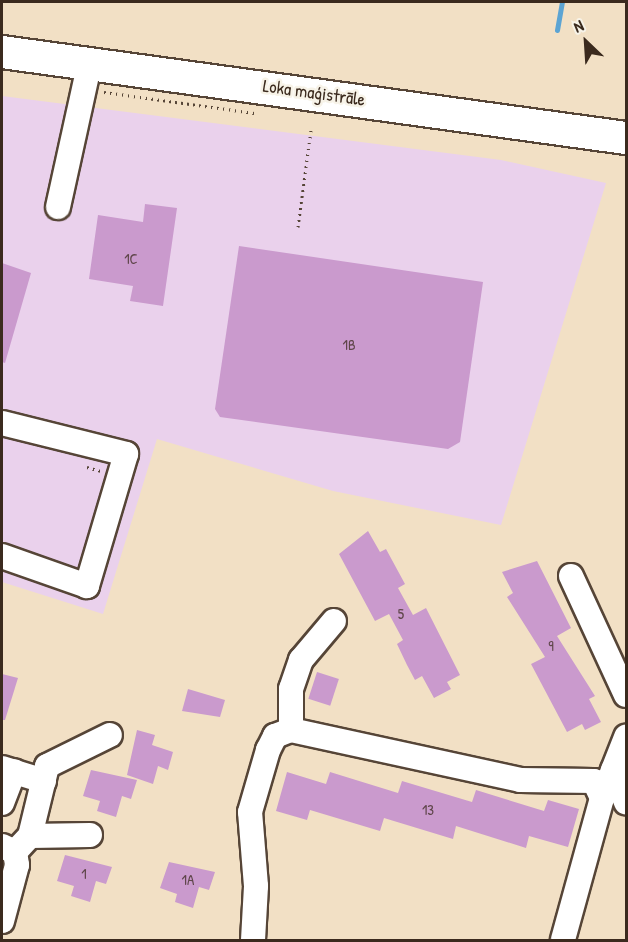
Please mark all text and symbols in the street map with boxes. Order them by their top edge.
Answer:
north arrow [556,12,616,72]
text: N [570,14,587,37]
street label: Loka maģistrāle [261,75,367,111]
house number: 1C [124,250,138,268]
house number: 1B [342,336,356,354]
house number: 5 [398,605,404,623]
house number: 9 [548,637,554,655]
house number: 13 [422,801,434,819]
house number: 1 [81,865,87,883]
house number: 1A [182,871,194,889]

